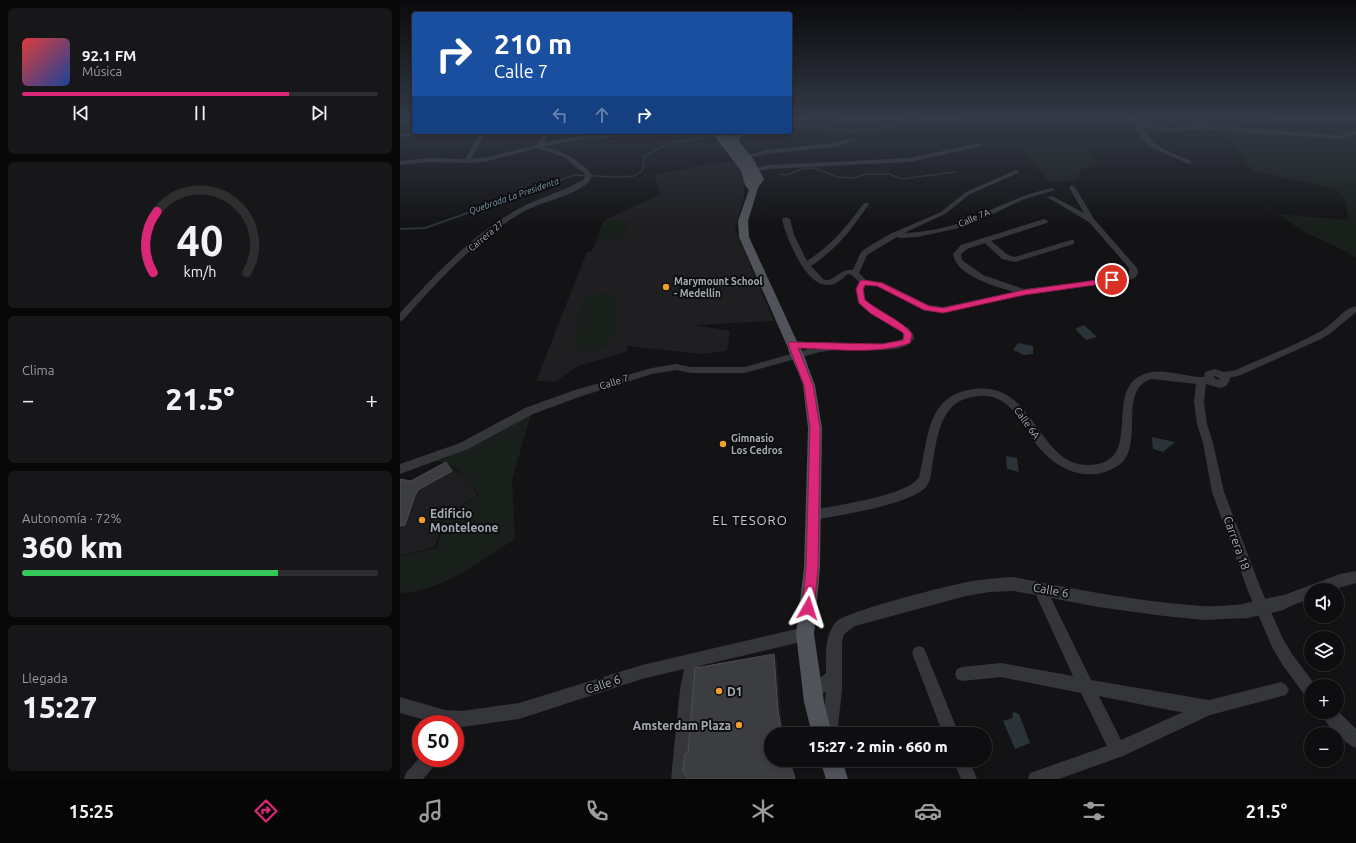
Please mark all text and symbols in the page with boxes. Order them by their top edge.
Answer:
icon: right [428,28,480,80]
text: 210 m [494,28,572,59]
text: 92.1 FM [82,47,136,64]
text: Calle 7 [494,61,548,81]
text: Música [82,64,122,78]
icon: previous [70,102,92,124]
icon: pause [189,102,211,124]
icon: next [308,102,330,124]
icon: left [549,104,571,126]
icon: ahead [591,104,613,126]
icon: right [633,104,655,126]
water label: Quebrada La Presidenta [468,176,560,216]
street label: Calle 7A [957,207,991,229]
text: 40 [177,217,223,264]
street label: Carrera 27 [467,219,505,253]
pin [1095,263,1129,297]
text: km/h [184,264,216,280]
icon: arrive [1101,269,1123,291]
place label: Marymount School - Medellín [674,276,763,299]
marker: Marymount School - Medellín [661,282,671,292]
text: Clima [22,363,54,377]
street label: Calle 7 [598,372,630,392]
text: 21.5° [165,382,235,416]
text: − [22,387,34,412]
text: + [366,387,378,412]
street label: Calle 6A [1012,405,1042,441]
place label: Gimnasio Los Cedros [731,433,783,456]
marker: Gimnasio Los Cedros [718,439,728,449]
place label: Edificio Monteleone [430,507,499,534]
text: Autonomía · 72% [22,511,121,525]
district label: EL TESORO [712,513,788,527]
street label: Carrera 18 [1221,514,1253,572]
marker: Edificio Monteleone [417,515,427,525]
text: 360 km [22,530,123,564]
street label: Calle 6 [1032,580,1070,600]
map controls [1304,583,1344,767]
button: sound [1304,583,1344,623]
position arrow [787,587,829,629]
button: layers [1304,631,1344,671]
text: Llegada [22,671,68,685]
street label: Calle 6 [584,672,622,696]
button: + [1304,679,1344,719]
place label: D1 [727,685,743,698]
marker: D1 [714,686,724,696]
text: 15:27 [22,690,97,724]
speed limit sign: 50 [412,715,464,767]
place label: Amsterdam Plaza [633,719,731,732]
marker: Amsterdam Plaza [734,720,744,730]
button: − [1304,727,1344,767]
text: 15:27 · 2 min · 660 m [808,738,948,755]
icon: directions [252,797,280,825]
icon: music [417,797,445,825]
icon: phone [583,797,611,825]
icon: climate [749,797,777,825]
icon: car [914,797,942,825]
icon: filters [1080,797,1108,825]
text: 15:25 [69,801,114,821]
text: 21.5° [1246,801,1287,821]

